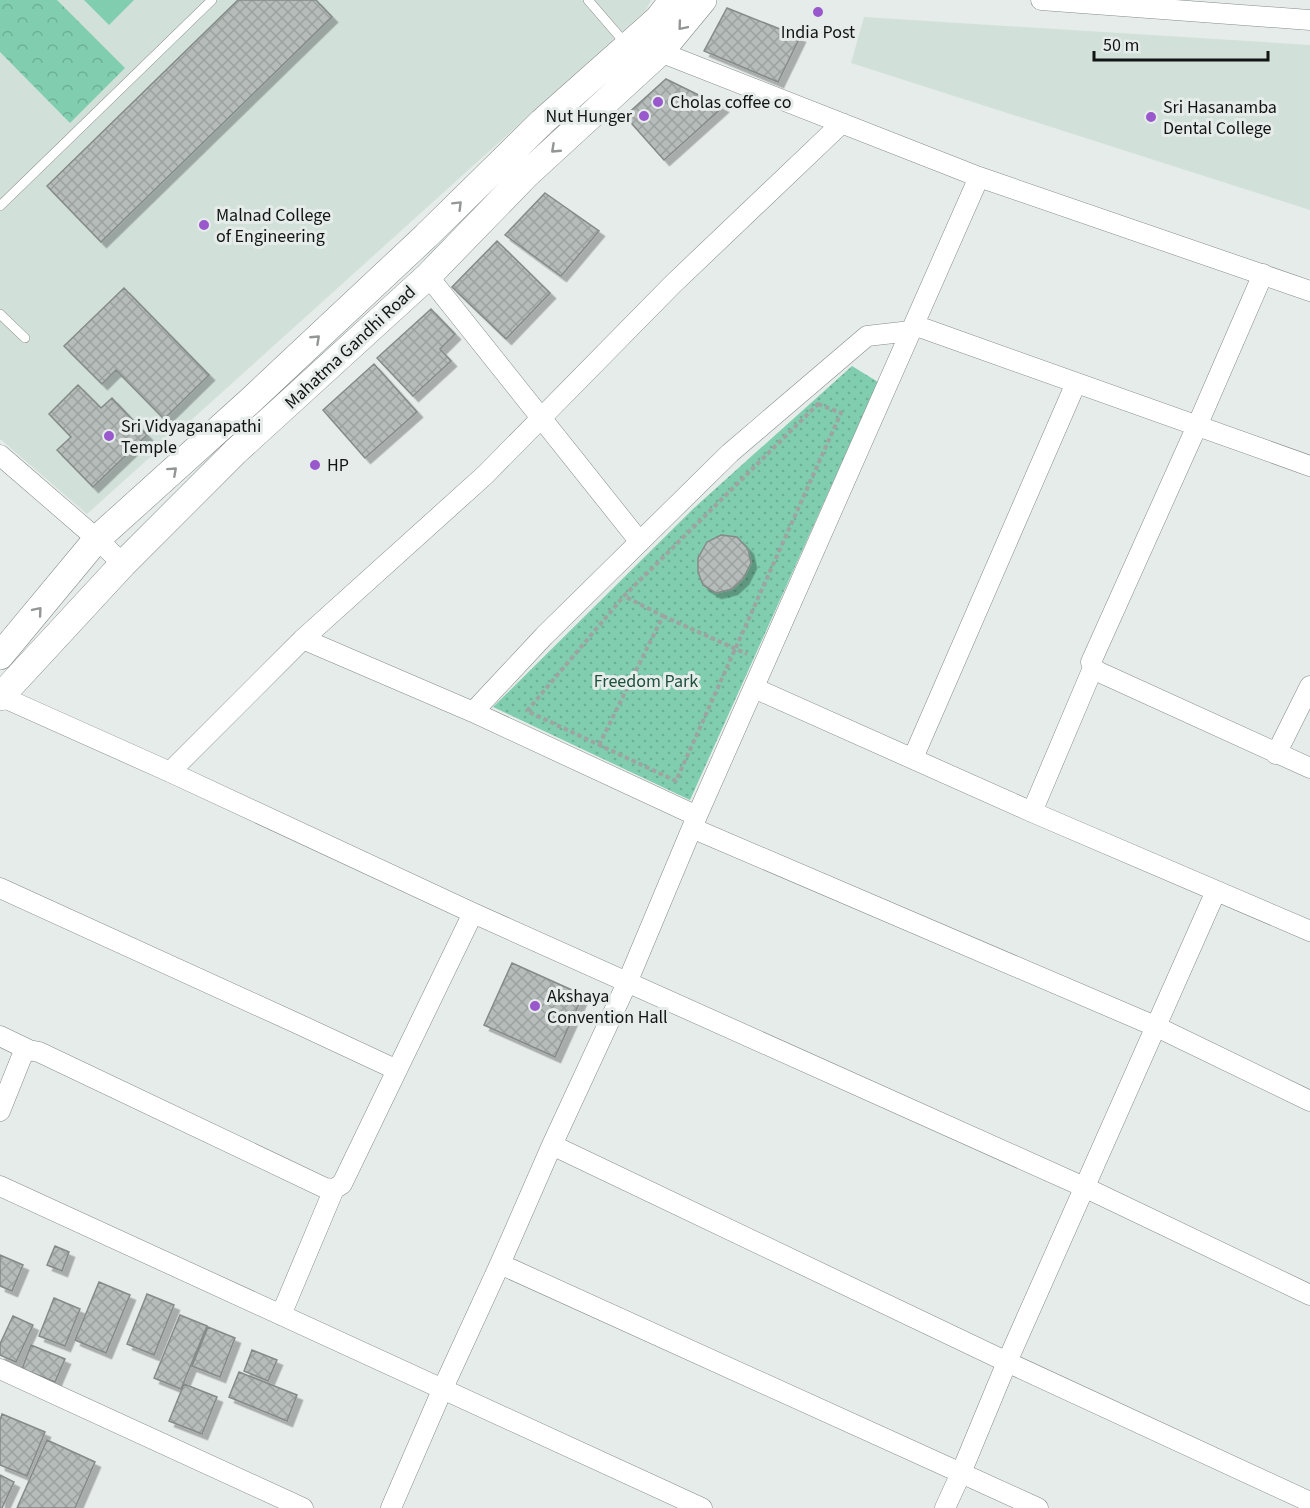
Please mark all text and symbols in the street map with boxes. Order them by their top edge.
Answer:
marker: India Post [811,5,825,19]
one-way arrow [678,19,689,30]
place label: India Post [781,20,855,45]
scale bar [1094,24,1268,62]
text: 50 m [1103,33,1139,58]
place label: Cholas coffee co [670,90,791,115]
marker: Cholas coffee co [651,95,665,109]
place label: Sri Hasanamba Dental College [1163,95,1277,141]
place label: Nut Hunger [546,104,633,129]
marker: Nut Hunger [637,109,651,123]
marker: Sri Hasanamba Dental College [1144,110,1158,124]
one-way arrow [551,141,562,152]
one-way arrow [450,201,461,212]
place label: Malnad College of Engineering [216,203,331,249]
marker: Malnad College of Engineering [197,218,211,232]
street label: Mahatma Gandhi Road [279,280,421,415]
one-way arrow [310,335,320,346]
place label: Sri Vidyaganapathi Temple [121,414,261,460]
marker: Sri Vidyaganapathi Temple [102,429,116,443]
place label: HP [327,453,349,478]
marker: HP [308,458,322,472]
one-way arrow [166,467,177,478]
one-way arrow [30,607,41,618]
park label: Freedom Park [594,669,698,694]
place label: Akshaya Convention Hall [547,984,668,1030]
marker: Akshaya Convention Hall [528,999,542,1013]

